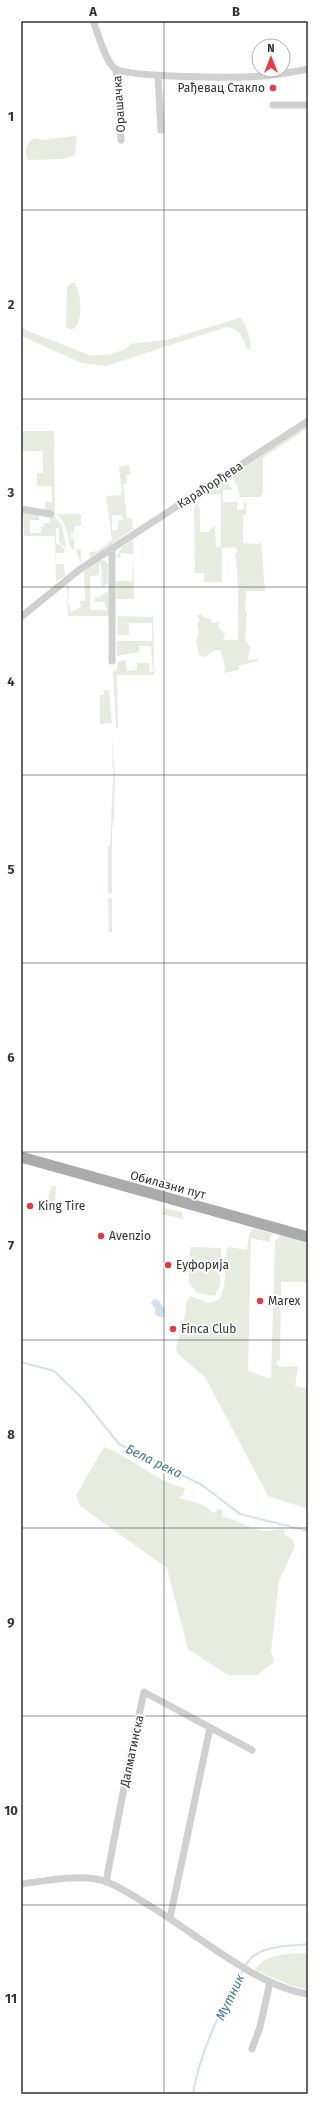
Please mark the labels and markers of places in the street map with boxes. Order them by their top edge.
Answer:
place label: Рађевац Стакло [177,81,265,95]
marker: Рађевац Стакло [268,83,278,93]
place label: King Tire [38,1199,85,1213]
marker: King Tire [25,1201,35,1211]
place label: Avenzio [109,1229,151,1243]
marker: Avenzio [96,1231,106,1241]
place label: Еуфорија [176,1258,229,1272]
marker: Еуфорија [163,1260,173,1270]
place label: Marex [268,1294,301,1308]
marker: Marex [255,1296,265,1306]
place label: Finca Club [181,1322,236,1336]
marker: Finca Club [168,1324,178,1334]

